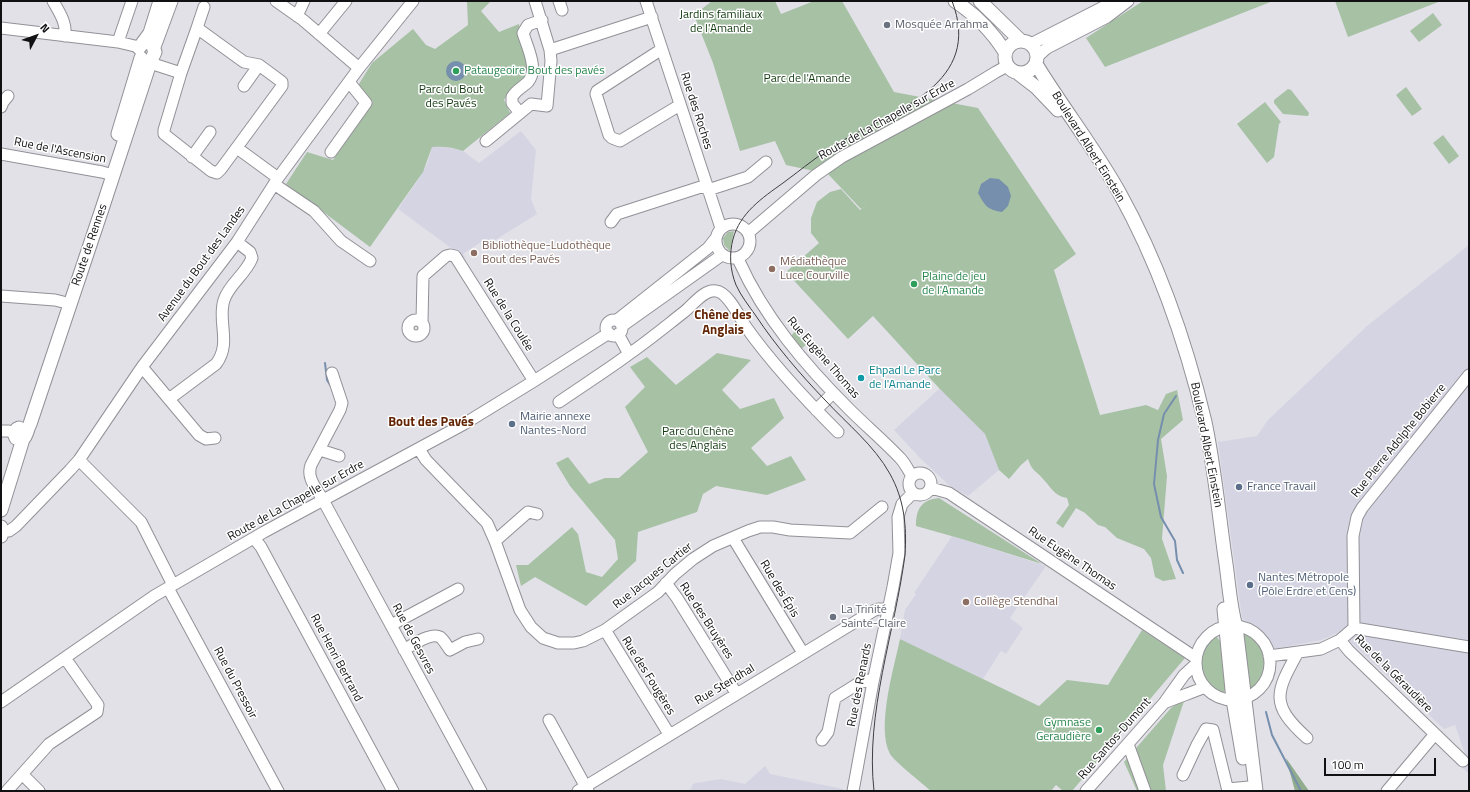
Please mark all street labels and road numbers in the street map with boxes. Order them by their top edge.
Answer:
street label: Rue des Roches [677,71,715,151]
street label: Route de La Chapelle sur Erdre [816,76,958,164]
street label: Boulevard Albert Einstein [1048,89,1128,205]
street label: Rue de l'Ascension [13,135,107,167]
street label: Route de Rennes [69,202,111,288]
street label: Avenue du Bout des Landes [155,203,249,325]
street label: Rue de la Coulée [480,276,536,354]
street label: Rue Eugène Thomas [784,314,862,402]
street label: Boulevard Albert Einstein [1187,381,1225,509]
street label: Rue Pierre Adolphe Bobierre [1349,381,1449,501]
street label: Route de La Chapelle sur Erdre [225,457,367,545]
street label: Rue Eugène Thomas [1025,524,1119,594]
street label: Rue Jacques Cartier [610,540,696,612]
street label: Rue des Épis [756,558,802,620]
street label: Rue des Bruyères [676,580,736,662]
street label: Rue de Gesvres [388,601,438,677]
street label: Rue Henri Bertrand [307,612,365,704]
street label: Rue de la Géraudière [1351,632,1435,716]
street label: Rue des Fougères [618,634,678,718]
street label: Rue des Renards [845,642,875,728]
street label: Rue du Pressoir [210,645,260,721]
street label: Rue Stendhal [693,662,757,708]
street label: Rue Santos-Dumont [1076,695,1154,783]

